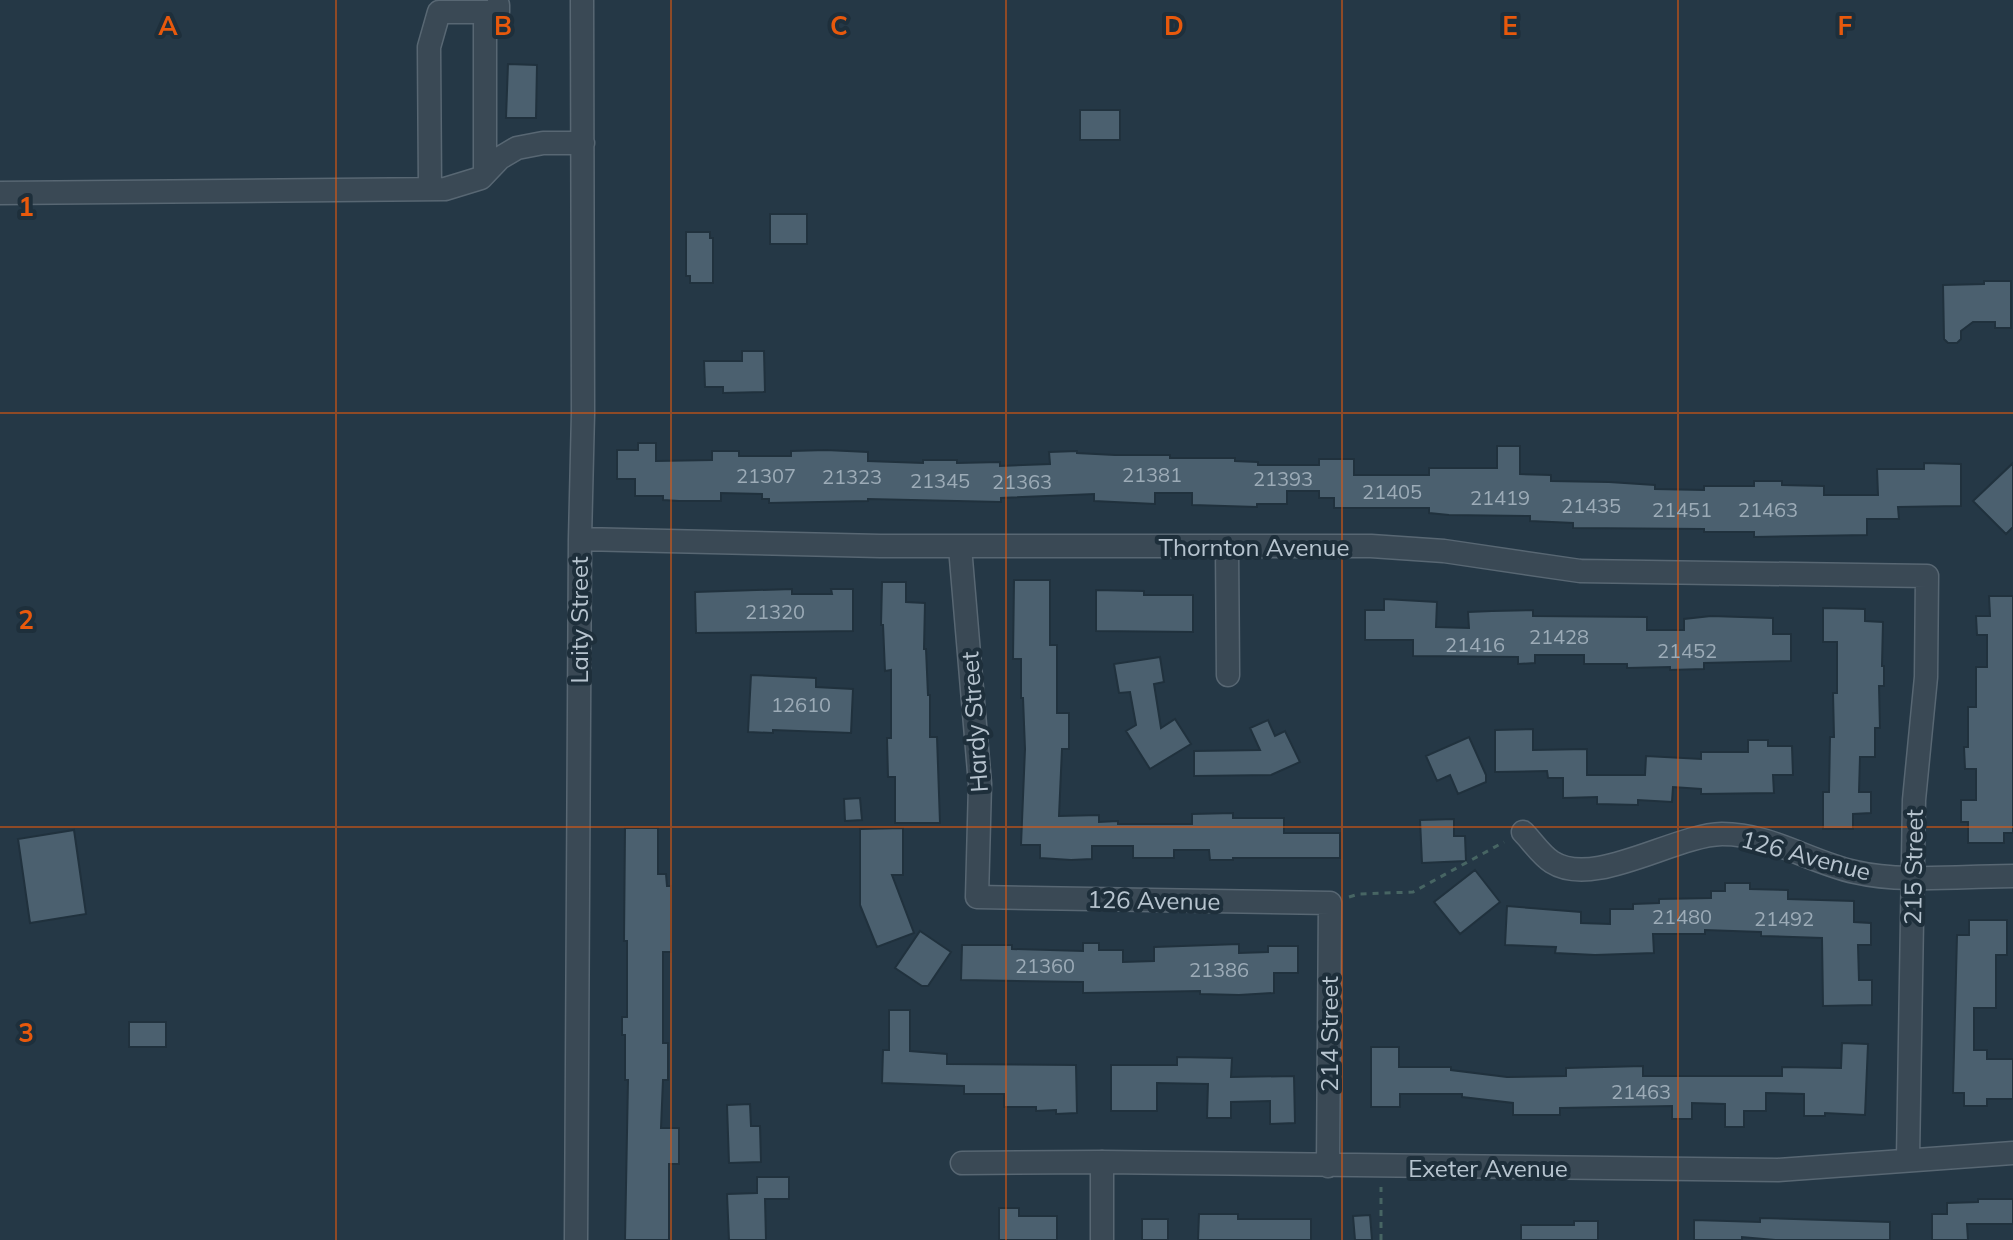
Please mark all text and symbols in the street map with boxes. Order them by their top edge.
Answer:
text: A [158,9,178,42]
text: B [494,9,512,42]
text: C [830,9,848,42]
text: D [1164,9,1184,42]
text: E [1502,9,1518,42]
text: F [1838,9,1853,42]
text: 1 [18,190,34,223]
house number: 21381 [1122,462,1182,487]
house number: 21307 [736,463,796,488]
house number: 21323 [822,464,882,489]
house number: 21393 [1253,466,1313,491]
house number: 21345 [910,468,970,493]
house number: 21363 [992,469,1052,494]
house number: 21405 [1362,479,1422,504]
house number: 21419 [1470,485,1530,510]
house number: 21435 [1561,493,1621,518]
house number: 21451 [1652,497,1712,522]
house number: 21463 [1738,497,1798,522]
street label: Thornton Avenue [1159,532,1349,562]
street label: Laity Street [564,556,594,684]
house number: 21320 [745,599,805,624]
text: 2 [18,603,34,636]
house number: 21428 [1529,624,1589,649]
house number: 21416 [1445,632,1505,657]
house number: 21452 [1657,638,1717,663]
street label: Hardy Street [954,651,994,793]
house number: 12610 [771,692,831,717]
street label: 215 Street [1897,809,1929,925]
street label: 126 Avenue [1738,823,1874,887]
street label: 126 Avenue [1087,884,1221,916]
house number: 21480 [1652,904,1712,929]
house number: 21492 [1754,906,1814,931]
house number: 21360 [1015,953,1075,978]
house number: 21386 [1189,957,1249,982]
street label: 214 Street [1314,976,1344,1092]
text: 3 [18,1016,34,1049]
house number: 21463 [1611,1079,1671,1104]
street label: Exeter Avenue [1408,1153,1568,1183]

